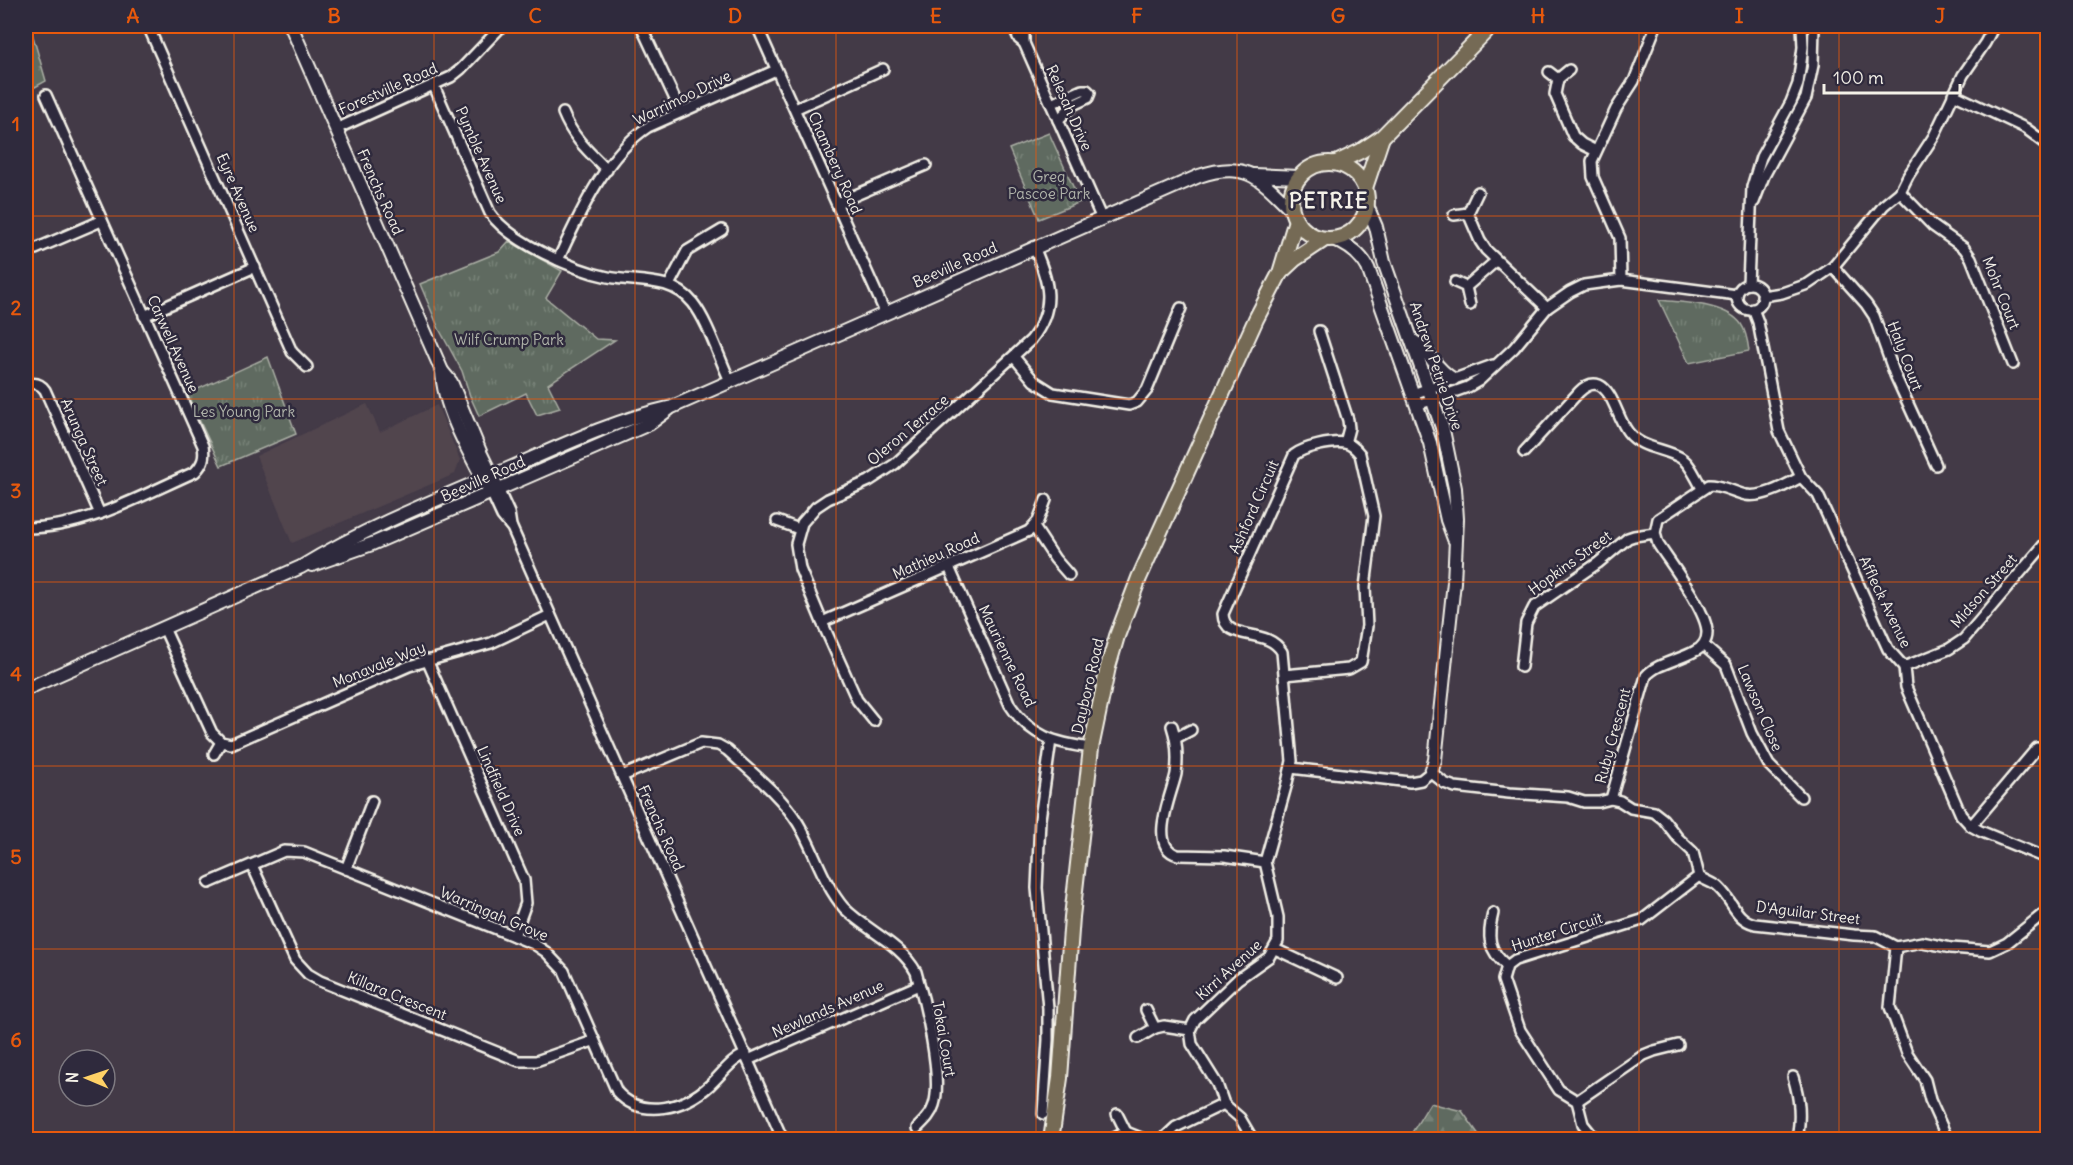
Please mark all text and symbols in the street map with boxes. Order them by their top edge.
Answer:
text: A [127,3,140,28]
text: B [327,3,341,28]
text: C [528,3,542,28]
text: D [728,3,742,28]
text: E [930,3,942,28]
text: F [1131,3,1143,28]
text: G [1331,3,1345,28]
text: H [1531,3,1545,28]
text: I [1735,3,1744,28]
text: J [1935,3,1946,28]
scale bar [1824,57,1960,95]
street label: Forestville Road [335,58,440,119]
street label: Relesah Drive [1042,62,1097,154]
street label: Warrimoo Drive [630,66,734,129]
text: 100 m [1833,66,1884,89]
street label: Pymble Avenue [452,103,511,206]
street label: Chambery Road [804,109,867,217]
text: 1 [12,111,20,136]
street label: Frenchs Road [353,146,408,238]
street label: Eyre Avenue [213,150,264,235]
park label: Greg Pascoe Park [1008,167,1091,203]
district label: PETRIE [1289,187,1369,214]
street label: Beeville Road [910,237,1000,292]
street label: Mohr Court [1978,254,2025,332]
street label: Carwell Avenue [143,292,203,396]
text: 2 [11,295,22,320]
street label: Andrew Petrie Drive [1406,299,1467,432]
street label: Haly Court [1884,318,1927,393]
park label: Wilf Crump Park [454,330,564,349]
street label: Oleron Terrace [863,390,952,469]
street label: Arunga Street [57,395,112,488]
park label: Les Young Park [193,402,295,421]
street label: Beeville Road [438,451,528,506]
street label: Ashford Circuit [1224,457,1283,557]
text: 3 [10,478,22,503]
street label: Hopkins Street [1525,526,1615,599]
street label: Mathieu Road [889,528,982,583]
street label: Midson Street [1946,550,2021,632]
street label: Affleck Avenue [1855,553,1916,651]
street label: Maurienne Road [975,602,1040,710]
street label: Dayboro Road [1067,636,1108,736]
street label: Monavale Way [330,637,428,692]
text: 4 [10,661,22,686]
street label: Lawson Close [1734,662,1787,754]
street label: Ruby Crescent [1591,686,1634,786]
street label: Lindfield Drive [473,743,530,839]
street label: Frenchs Road [634,782,689,874]
text: 5 [10,844,22,869]
street label: Warringah Grove [437,882,551,945]
street label: D'Aguilar Street [1755,897,1861,928]
street label: Hunter Circuit [1509,908,1605,955]
street label: Kirri Avenue [1192,935,1266,1004]
street label: Killara Crescent [345,967,450,1024]
street label: Newlands Avenue [769,975,887,1042]
street label: Tokai Court [929,1000,960,1078]
text: 6 [10,1027,22,1052]
north arrow [57,1048,117,1108]
text: N [62,1072,82,1083]

